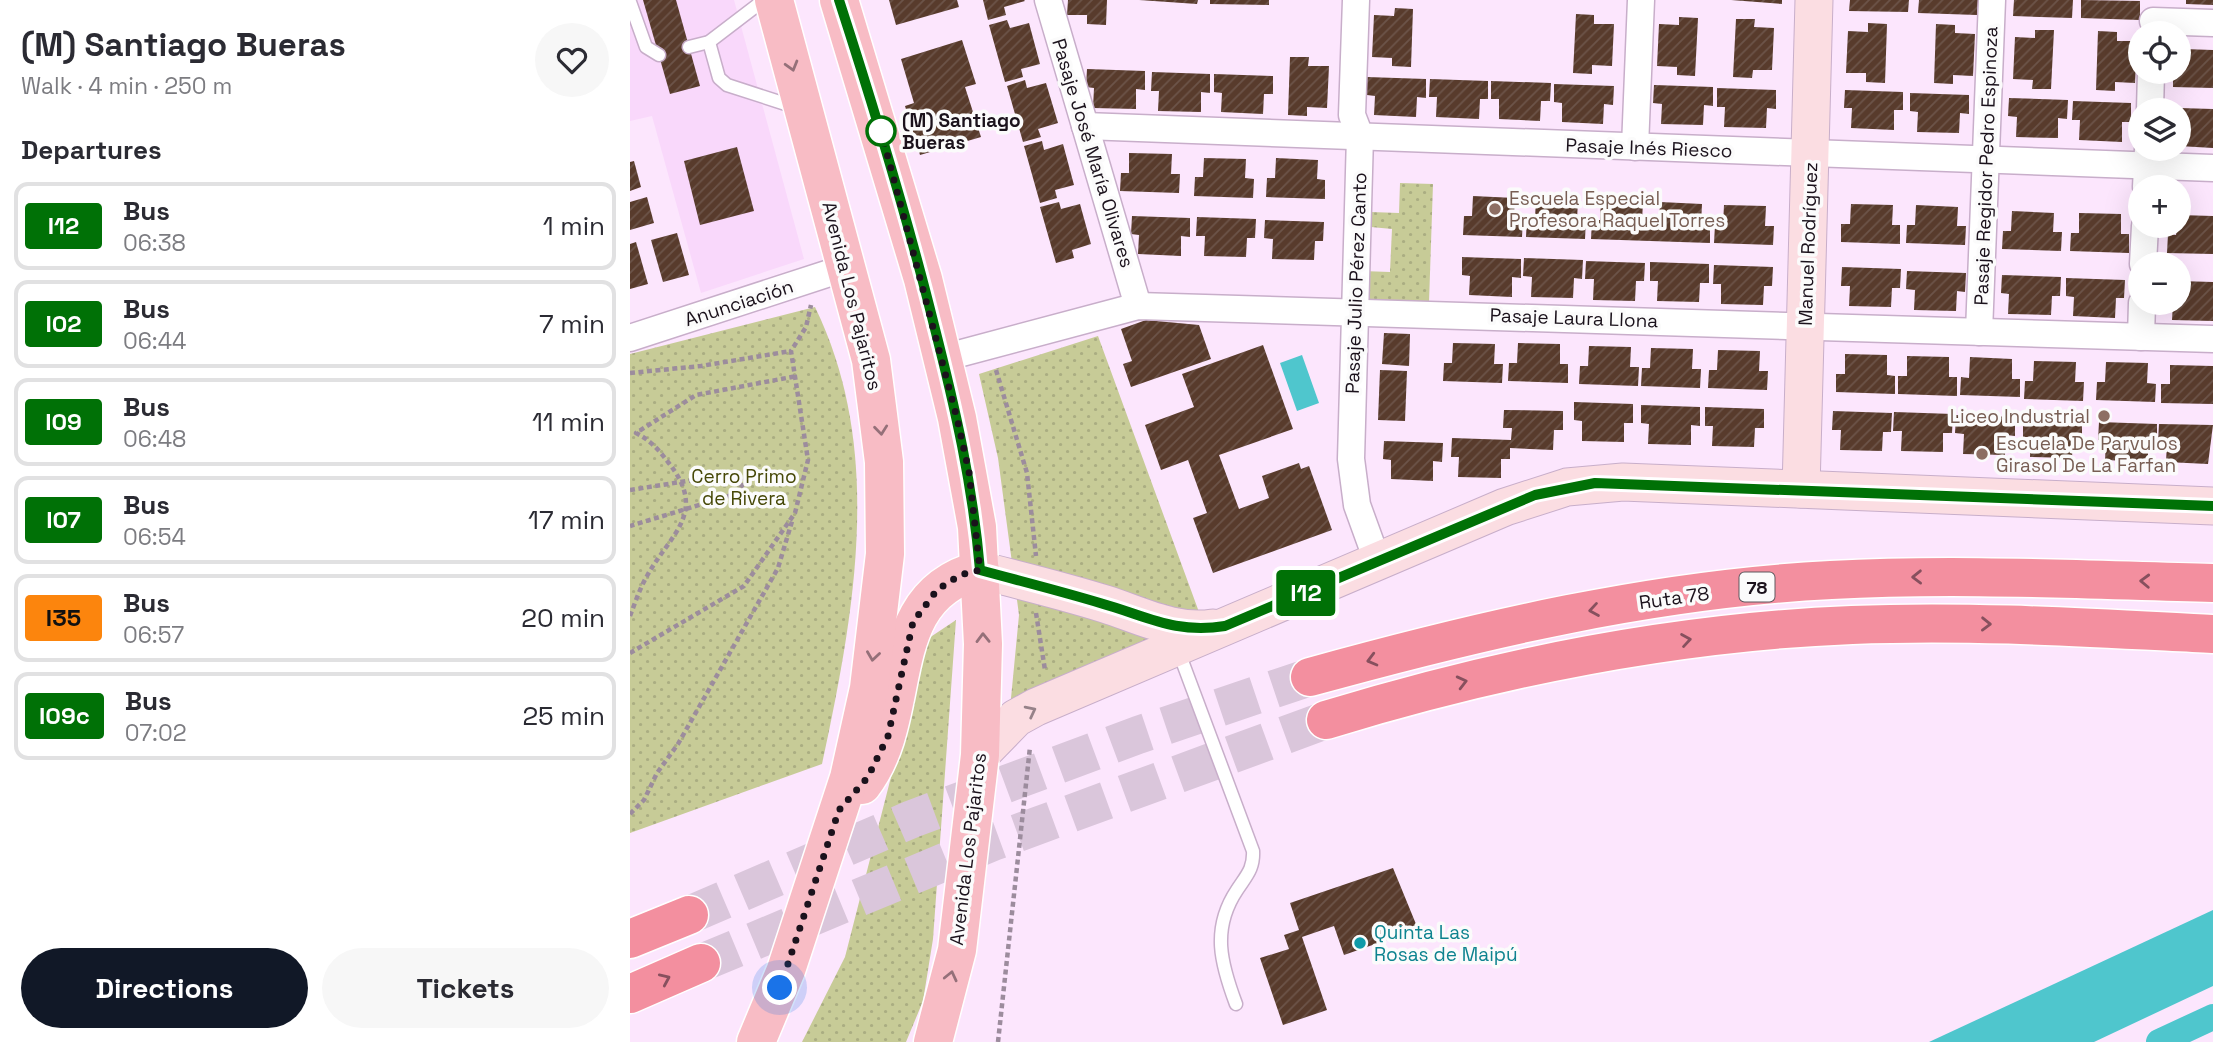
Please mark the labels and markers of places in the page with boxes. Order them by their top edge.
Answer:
place label: (M) Santiago Bueras [902,108,1021,155]
marker: (M) Santiago Bueras [866,116,896,146]
place label: Escuela Especial Profesora Raquel Torres [1509,186,1725,233]
marker: Escuela Especial Profesora Raquel Torres [1487,201,1503,217]
place label: Liceo Industrial [1950,404,2090,429]
marker: Liceo Industrial [2096,408,2112,424]
place label: Escuela De Parvulos Girasol De La Farfan [1996,431,2178,478]
marker: Escuela De Parvulos Girasol De La Farfan [1974,446,1990,462]
place label: Quinta Las Rosas de Maipú [1374,920,1518,967]
marker: Quinta Las Rosas de Maipú [1352,935,1368,951]

